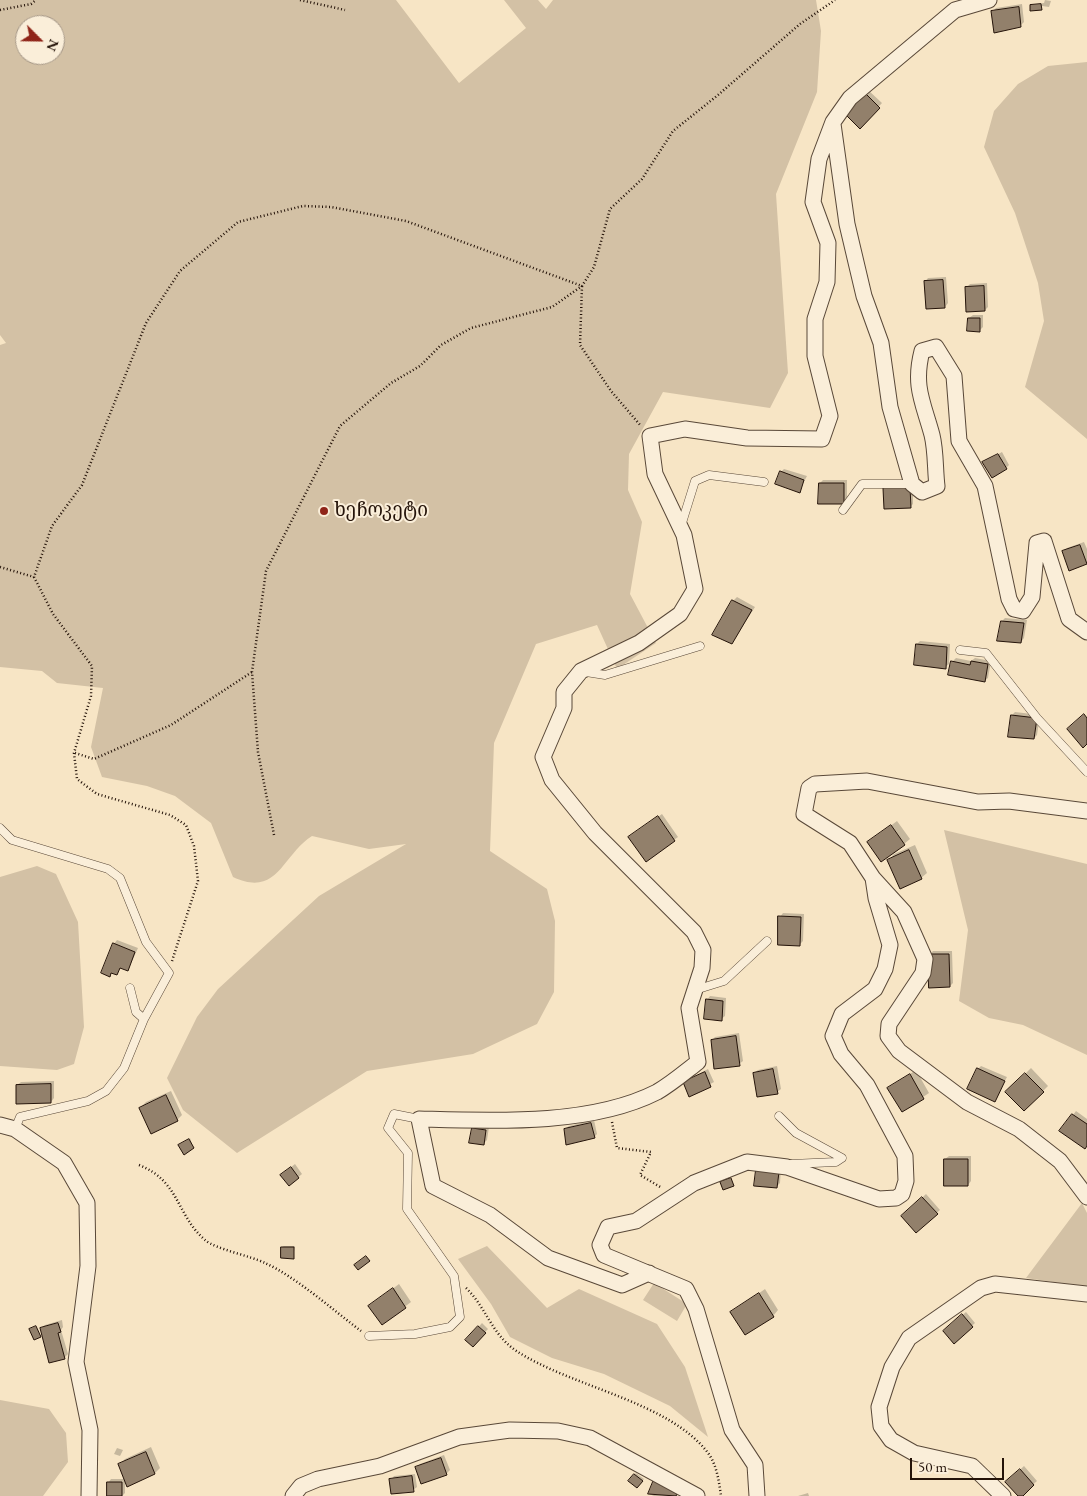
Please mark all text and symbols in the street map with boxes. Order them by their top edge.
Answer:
north arrow [15,15,65,65]
text: N [42,37,63,54]
place label: ხეჩოკეტი [334,500,428,522]
marker: ხეჩოკეტი [318,505,330,517]
scale bar [912,1448,1006,1480]
text: 50 m [918,1457,947,1476]

